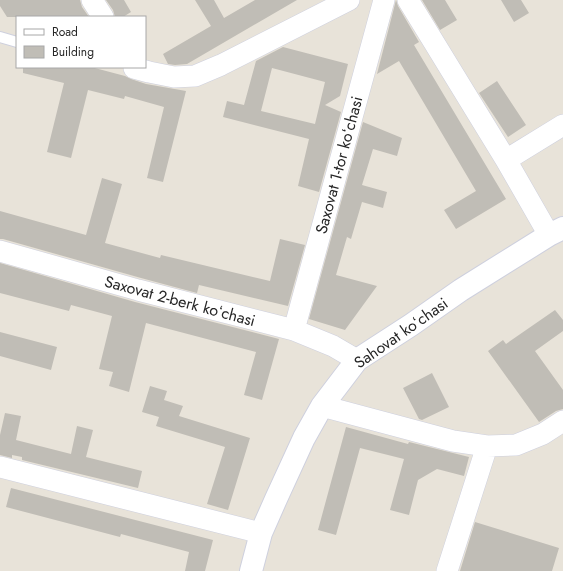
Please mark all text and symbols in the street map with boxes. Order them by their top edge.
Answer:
legend [16,16,146,68]
text: Road [52,23,78,41]
text: Building [52,43,94,61]
street label: Saxovat 1-tor koʻchasi [310,94,368,236]
street label: Saxovat 2-berk koʻchasi [102,270,258,332]
street label: Sahovat koʻchasi [349,292,453,374]

